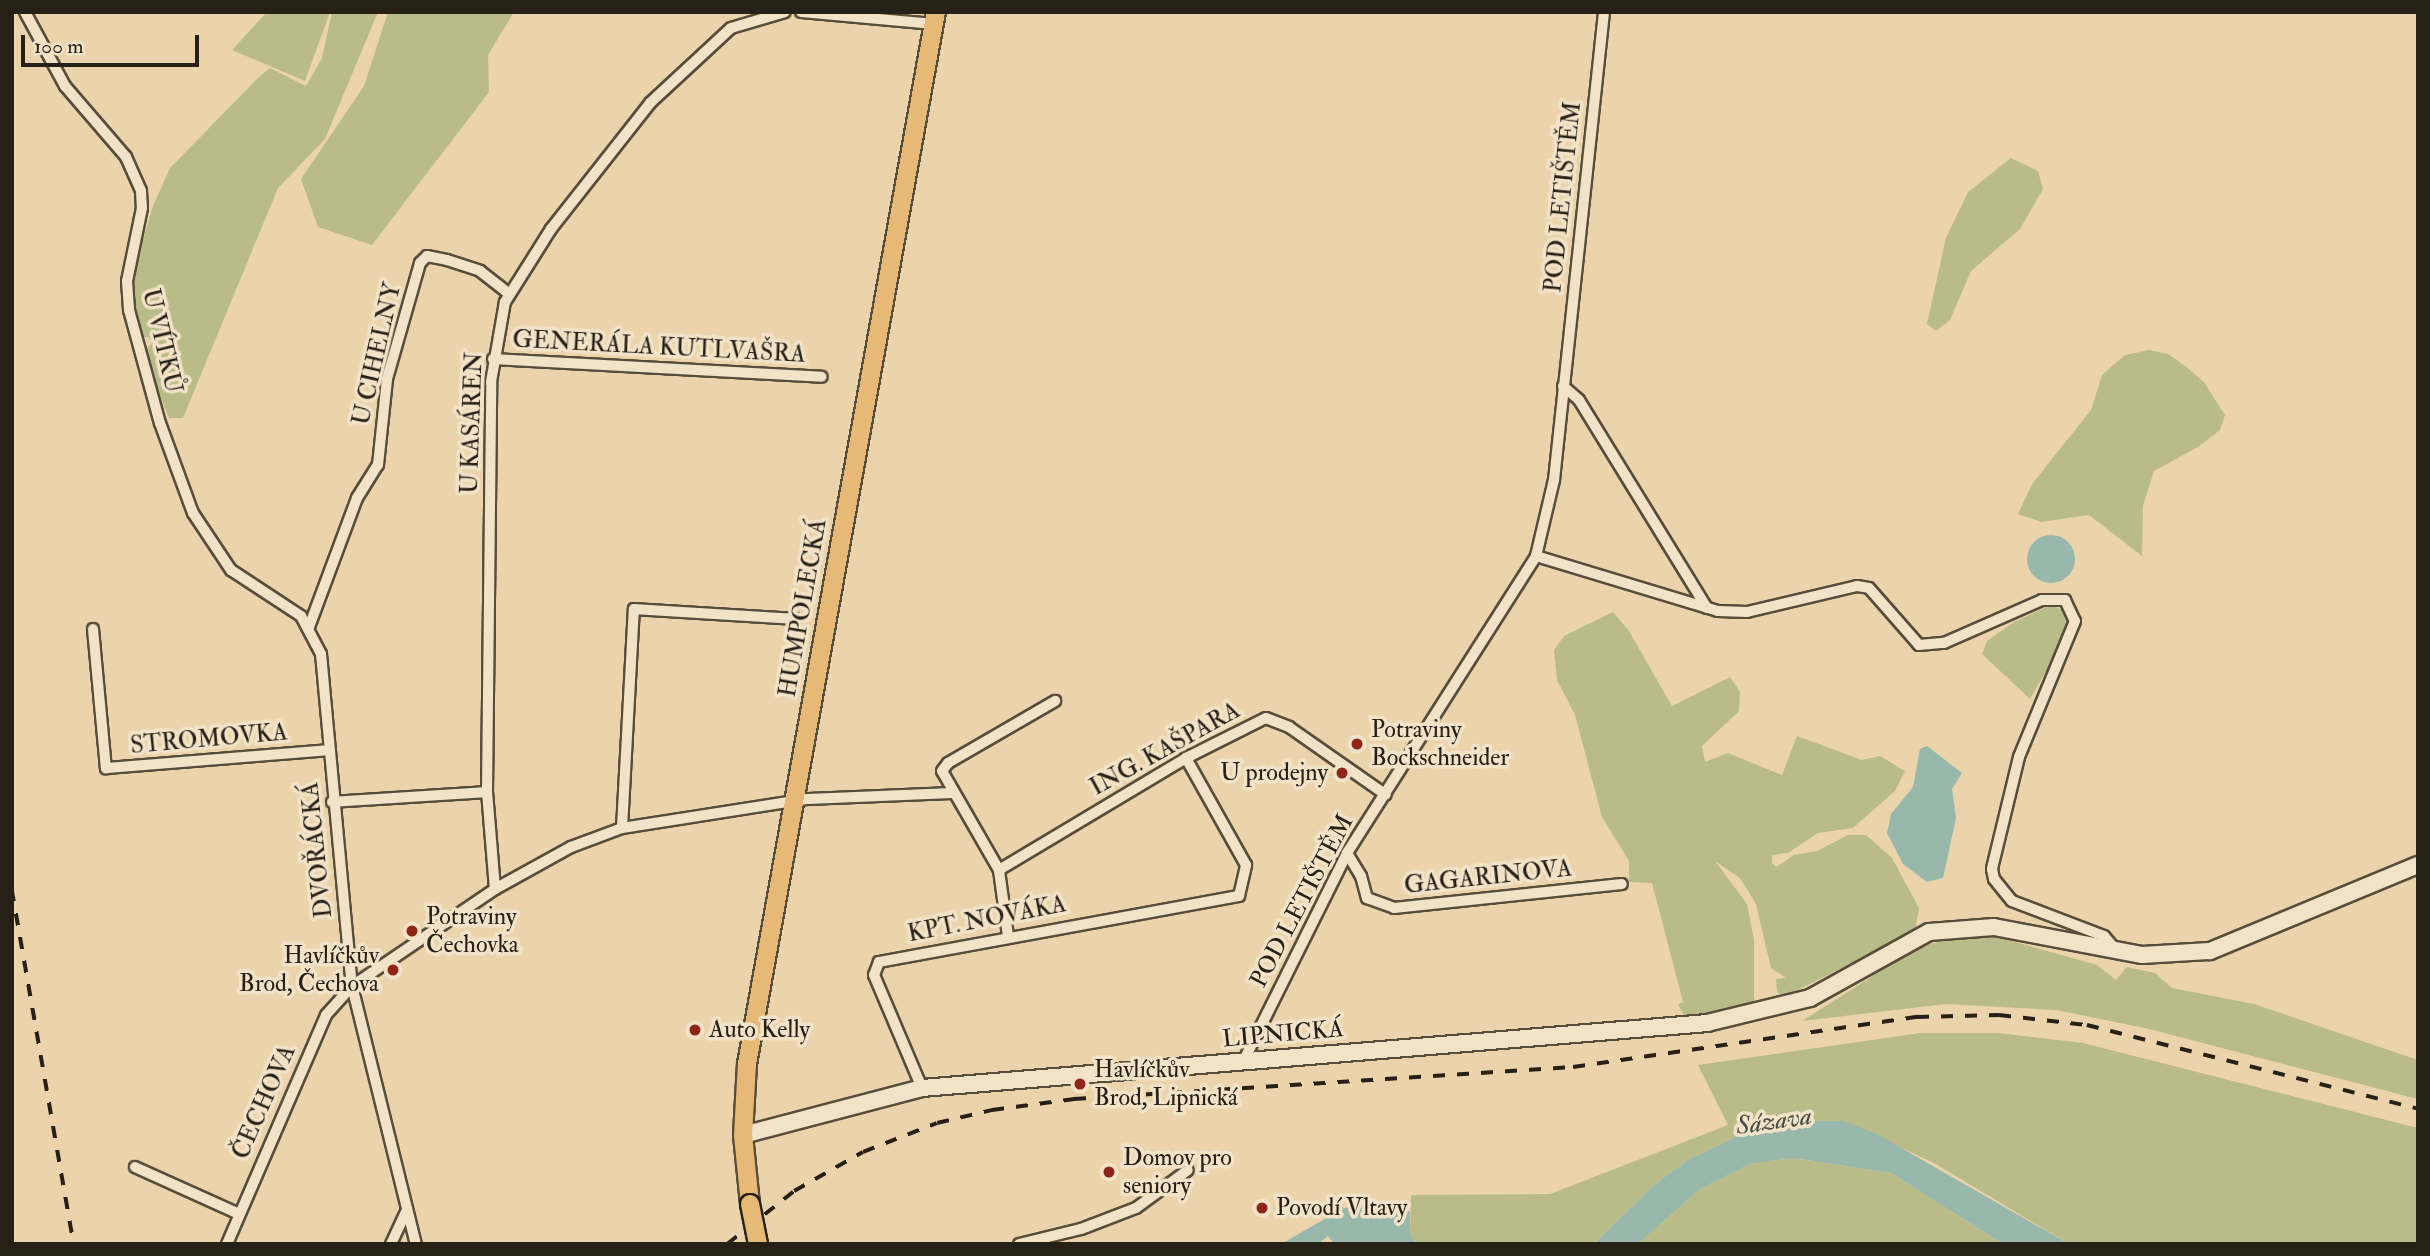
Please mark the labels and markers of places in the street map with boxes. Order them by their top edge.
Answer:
place label: Potraviny Bockschneider [1371,716,1509,772]
marker: Potraviny Bockschneider [1349,736,1365,752]
place label: U prodejny [1220,759,1328,787]
marker: U prodejny [1334,765,1350,781]
place label: Potraviny Čechovka [426,903,519,959]
marker: Potraviny Čechovka [404,923,420,939]
place label: Havlíčkův Brod, Čechova [239,942,379,998]
marker: Havlíčkův Brod, Čechova [385,962,401,978]
place label: Auto Kelly [709,1016,810,1044]
marker: Auto Kelly [687,1022,703,1038]
place label: Havlíčkův Brod, Lipnická [1094,1056,1238,1112]
marker: Havlíčkův Brod, Lipnická [1072,1076,1088,1092]
place label: Domov pro seniory [1123,1144,1232,1200]
marker: Domov pro seniory [1101,1164,1117,1180]
place label: Povodí Vltavy [1276,1194,1407,1222]
marker: Povodí Vltavy [1254,1200,1270,1216]

